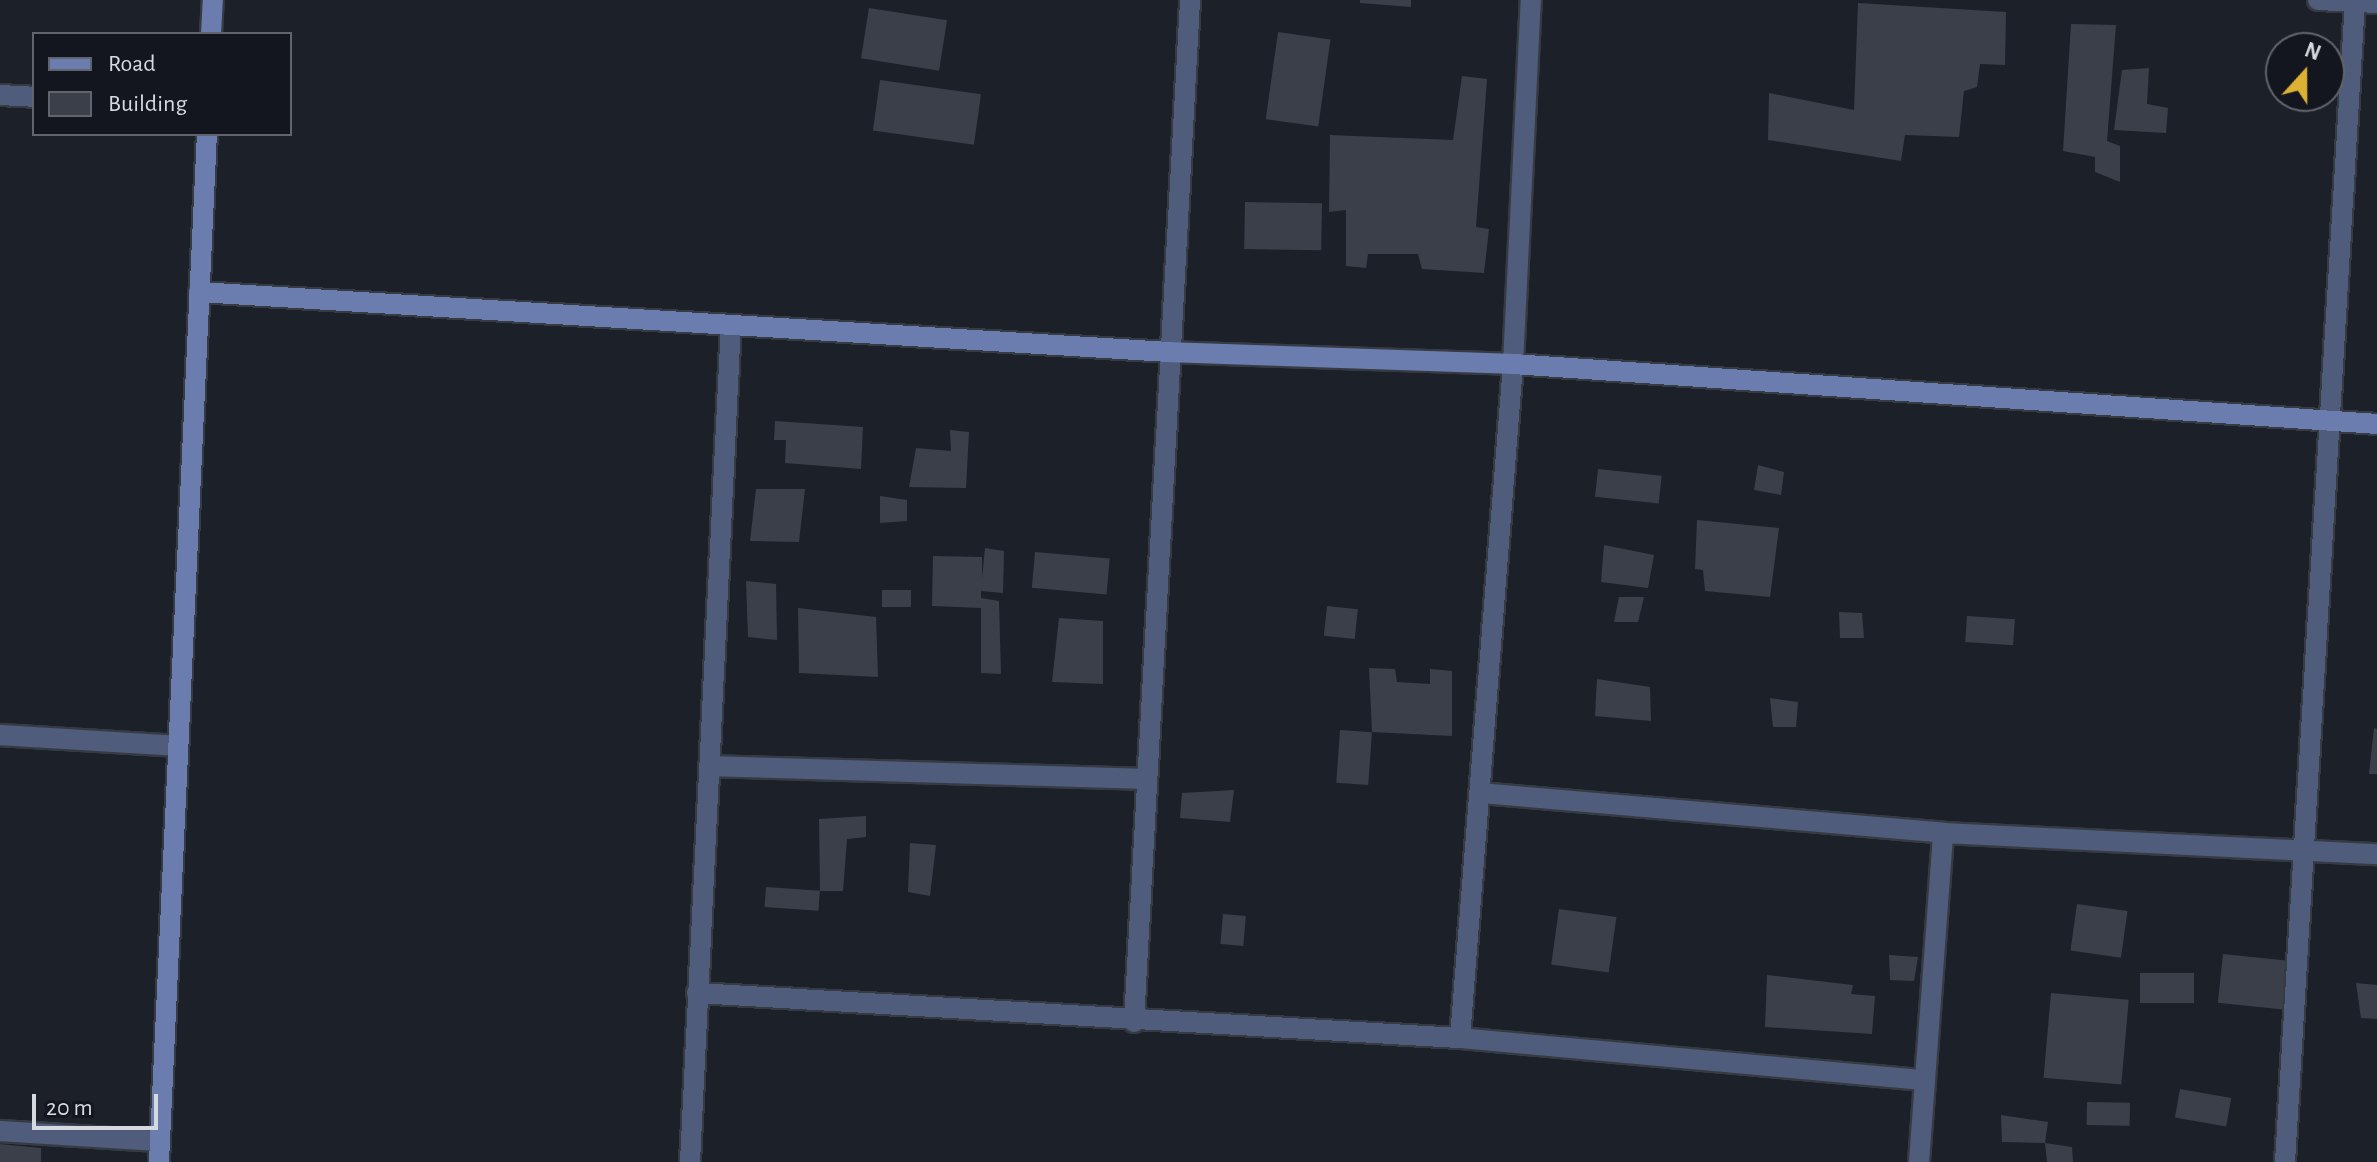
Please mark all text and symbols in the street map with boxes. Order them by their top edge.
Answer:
legend [32,32,292,136]
north arrow [2265,32,2345,112]
text: N [2302,38,2324,64]
text: Road [108,52,156,76]
text: Building [108,92,187,116]
scale bar [36,1078,162,1128]
text: 20 m [46,1096,93,1120]

